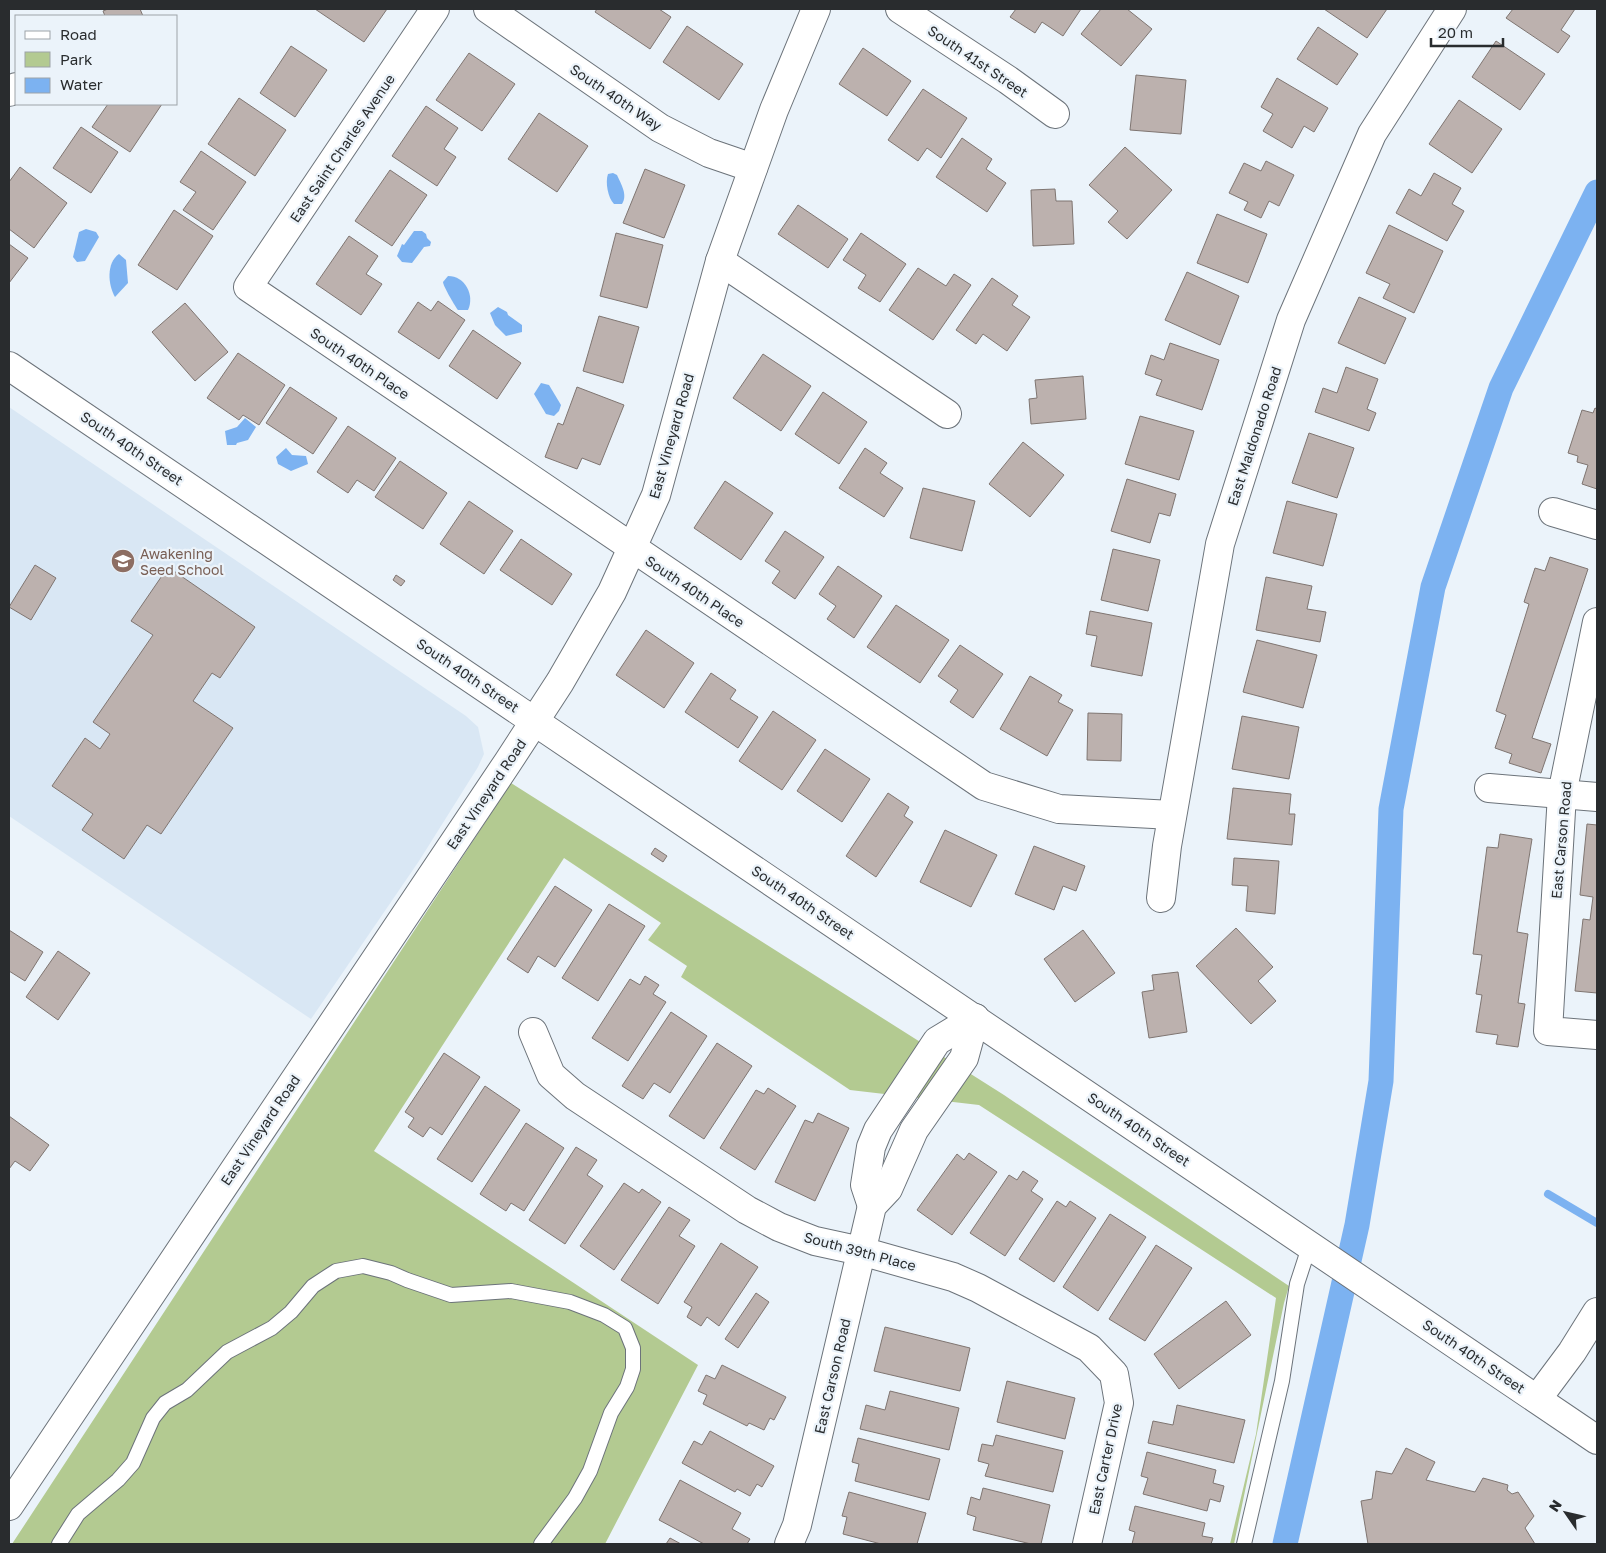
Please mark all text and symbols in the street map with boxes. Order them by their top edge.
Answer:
legend [15,15,178,105]
scale bar [1431,15,1504,47]
street label: South 41st Street [925,21,1031,101]
text: 20 m [1438,23,1473,41]
text: Road [60,25,97,43]
text: Park [60,50,93,68]
street label: South 40th Way [567,60,665,134]
street label: East Saint Charles Avenue [286,71,398,225]
text: Water [60,75,103,93]
street label: South 40th Place [307,324,413,402]
street label: East Maldonado Road [1223,364,1285,508]
street label: East Vineyard Road [645,371,697,501]
street label: South 40th Street [78,407,186,489]
place label: Awakening Seed School [140,545,224,578]
school or university icon: Awakening Seed School [110,548,136,574]
street label: South 40th Place [642,552,748,630]
street label: South 40th Street [414,634,522,716]
street label: East Vineyard Road [443,736,529,852]
street label: East Carson Road [1547,781,1575,899]
street label: South 40th Street [749,861,857,943]
street label: East Vineyard Road [217,1072,303,1188]
street label: South 40th Street [1085,1088,1193,1170]
street label: South 39th Place [802,1228,918,1274]
street label: South 40th Street [1420,1315,1528,1397]
street label: East Carson Road [810,1317,854,1435]
street label: East Carter Drive [1085,1402,1125,1516]
north arrow [1541,1488,1591,1538]
text: N [1545,1496,1565,1515]

